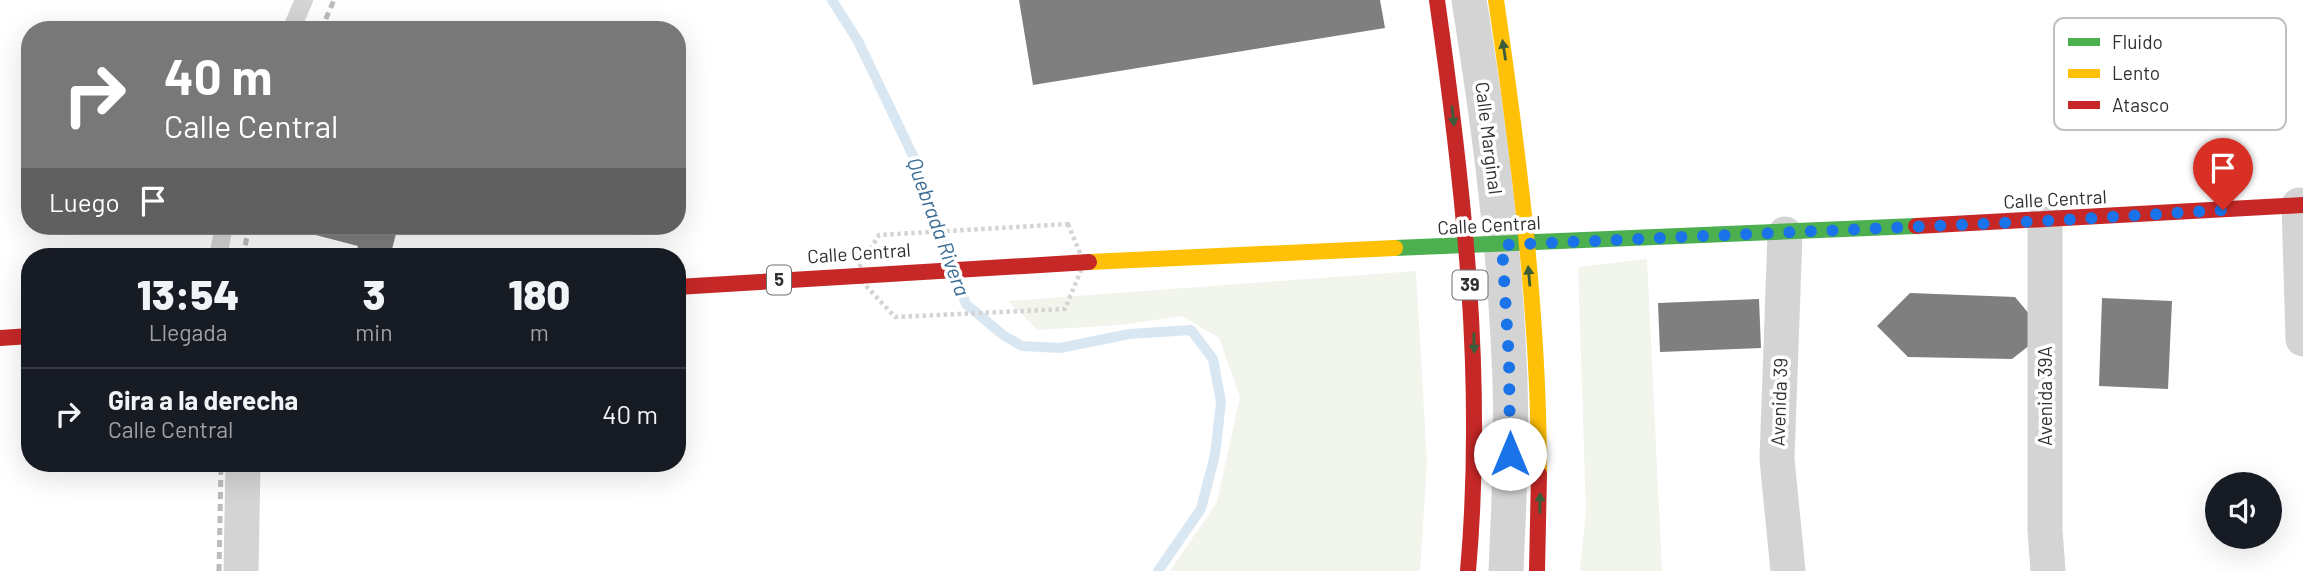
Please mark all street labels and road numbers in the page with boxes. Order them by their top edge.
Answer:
street label: Calle Marginal [1471,80,1508,195]
street label: Calle Central [2003,184,2107,213]
street label: Calle Central [1437,210,1541,239]
street label: Calle Central [807,237,911,268]
road number: 5 [767,266,791,294]
road number: 39 [1452,270,1488,300]
street label: Avenida 39A [2033,346,2056,446]
street label: Avenida 39 [1765,357,1792,447]

